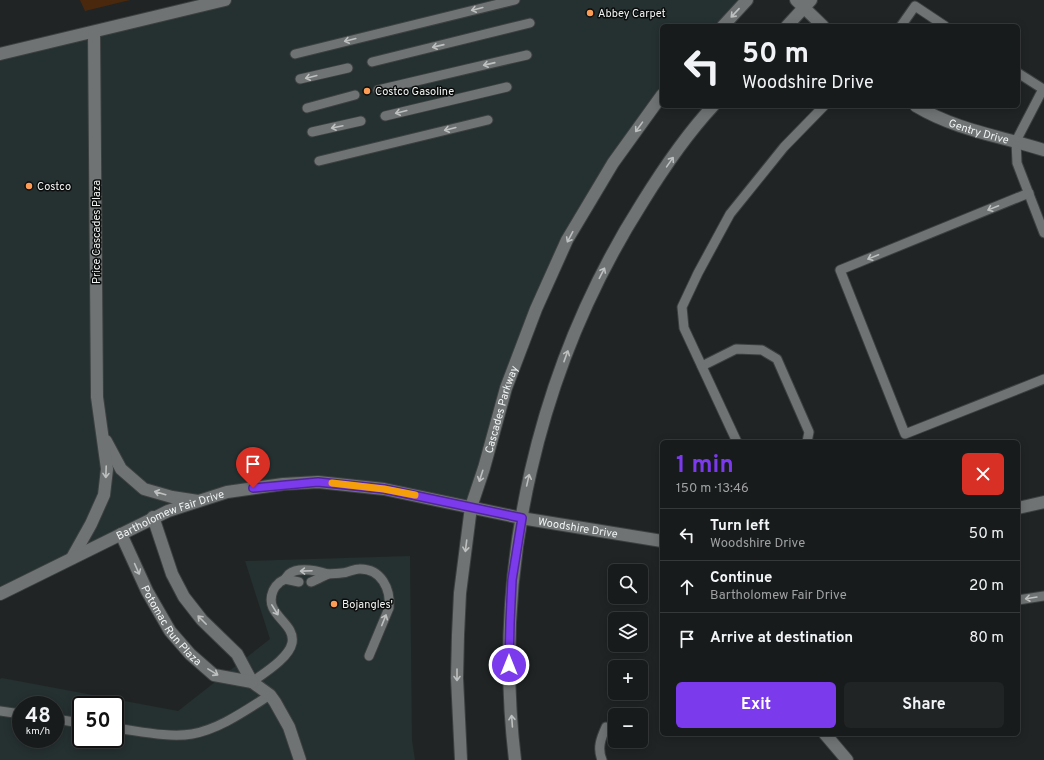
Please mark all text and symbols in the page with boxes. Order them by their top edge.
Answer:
one-way arrow [470,6,483,14]
place label: Abbey Carpet [598,7,666,21]
marker: Abbey Carpet [585,8,595,18]
one-way arrow [730,8,740,18]
one-way arrow [344,37,357,44]
text: 50 m [742,37,809,73]
icon: left [676,40,728,92]
one-way arrow [431,43,444,50]
one-way arrow [482,60,495,68]
text: Woodshire Drive [742,72,874,95]
one-way arrow [305,73,318,81]
place label: Costco Gasoline [375,85,454,99]
marker: Costco Gasoline [362,86,372,96]
one-way arrow [395,108,408,116]
street label: Gentry Drive [946,116,1010,148]
one-way arrow [634,121,643,132]
one-way arrow [330,123,343,131]
one-way arrow [444,126,457,134]
one-way arrow [666,156,674,167]
place label: Costco [37,180,71,194]
street label: Price Cascades Plaza [90,180,104,284]
marker: Costco [24,181,34,191]
one-way arrow [987,205,999,212]
one-way arrow [565,230,573,242]
one-way arrow [867,254,879,262]
one-way arrow [599,267,606,279]
one-way arrow [563,350,571,362]
street label: Cascades Parkway [482,364,522,455]
pin [236,447,270,488]
text: 1 min [676,451,734,481]
icon: arrive [242,453,264,475]
button: close [962,453,1004,495]
one-way arrow [102,465,110,478]
one-way arrow [477,470,484,483]
one-way arrow [525,473,533,486]
text: 150 m · 13:46 [676,481,749,497]
street label: Bartholomew Fair Drive [114,487,226,544]
one-way arrow [154,489,167,496]
street label: Woodshire Drive [537,515,619,542]
text: Turn left [710,517,770,536]
icon: left [676,524,698,546]
text: 50 m [969,525,1004,544]
text: Woodshire Drive [710,536,805,552]
one-way arrow [462,539,470,552]
one-way arrow [134,563,141,575]
map controls [608,564,648,748]
button: search [608,564,648,604]
one-way arrow [300,567,313,575]
text: Continue [710,569,772,588]
icon: ahead [676,576,698,598]
text: 20 m [969,577,1004,596]
street label: Potomac Run Plaza [137,583,204,669]
text: Bartholomew Fair Drive [710,588,847,604]
one-way arrow [1025,594,1038,602]
place label: Bojangles' [342,598,393,612]
marker: Bojangles' [329,599,339,609]
one-way arrow [271,605,279,616]
button: layers [608,612,648,652]
one-way arrow [197,615,207,624]
one-way arrow [381,615,388,627]
icon: arrive [676,628,698,650]
text: Arrive at destination [710,629,853,648]
text: 80 m [969,629,1004,648]
position arrow [488,644,530,686]
button: + [608,660,648,700]
one-way arrow [207,668,219,676]
one-way arrow [453,668,461,681]
button: Exit [676,682,836,728]
button: Share [844,682,1004,728]
speed limit sign: 50 [72,696,124,748]
text: 48 [25,704,51,730]
button: − [608,708,648,748]
one-way arrow [508,715,515,728]
text: km/h [26,725,50,738]

